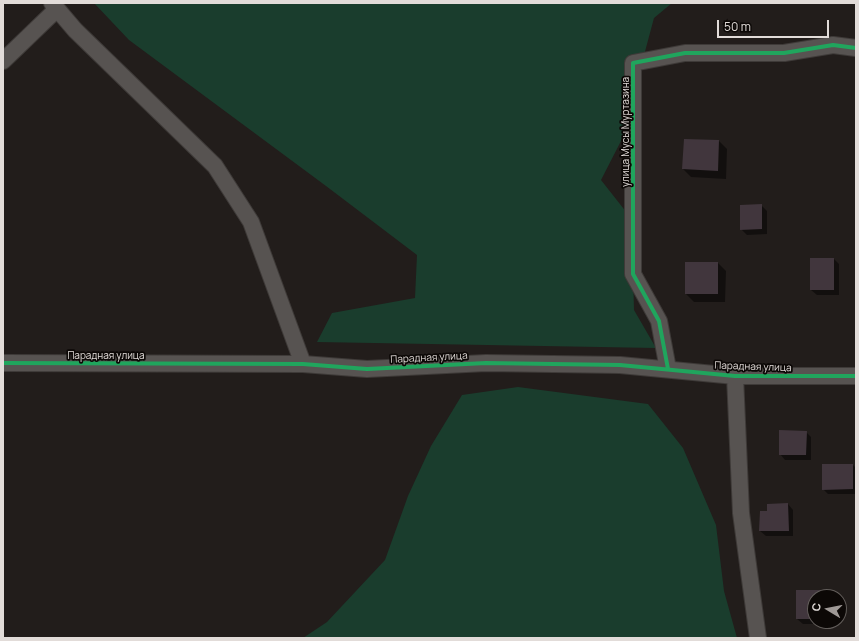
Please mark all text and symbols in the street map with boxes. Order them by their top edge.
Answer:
scale bar [719,12,831,38]
text: 50 m [724,18,751,35]
street label: улица Мусы Муртазина [620,77,632,187]
street label: Парадная улица [67,350,145,362]
street label: Парадная улица [390,350,468,366]
street label: Парадная улица [714,360,792,374]
north arrow [807,589,847,629]
text: С [808,602,824,612]

